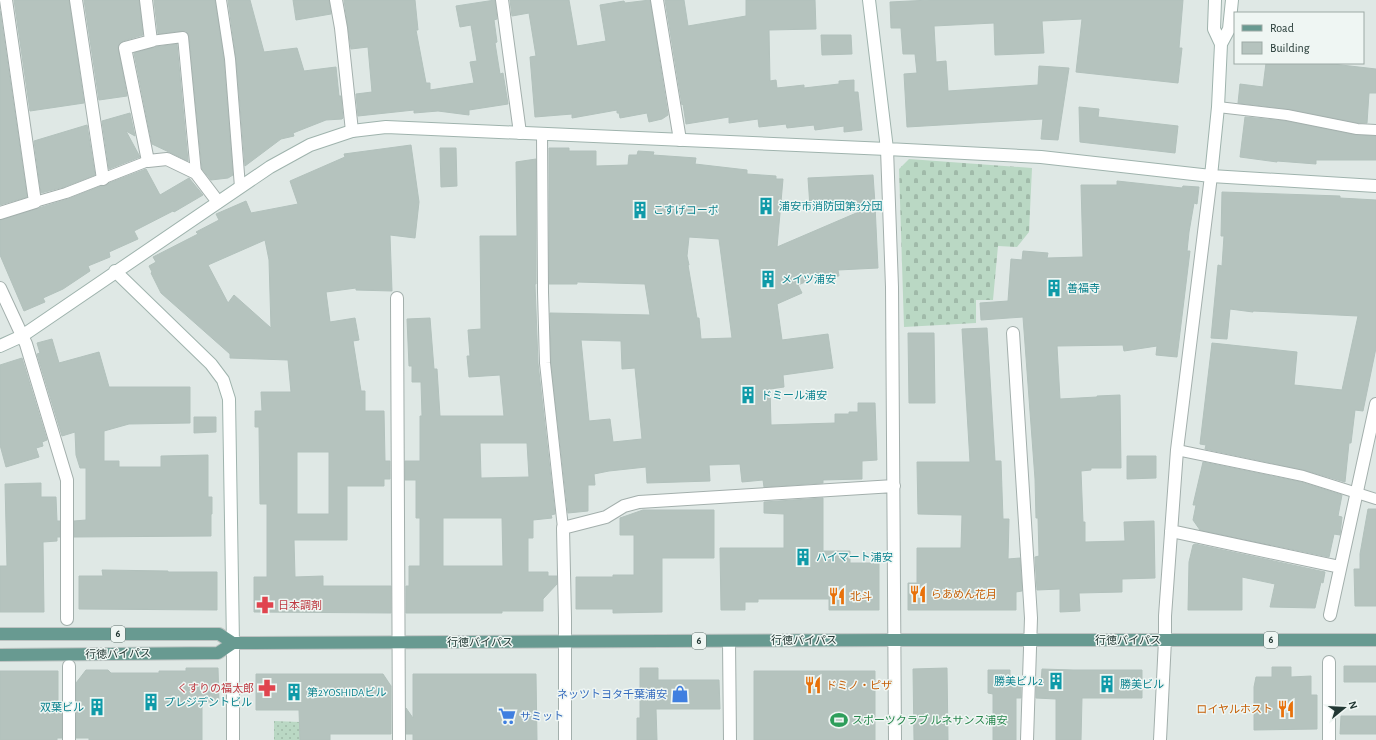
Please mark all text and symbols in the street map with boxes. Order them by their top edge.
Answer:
legend [1234,12,1364,64]
text: Road [1270,22,1294,34]
text: Building [1270,42,1310,54]
building icon: 浦安市消防団第3分団 [756,196,776,216]
building icon: こすげコーポ [630,200,650,220]
place label: 浦安市消防団第3分団 [779,200,883,212]
place label: こすげコーポ [653,204,719,216]
building icon: メイツ浦安 [758,269,778,289]
place label: メイツ浦安 [781,273,836,285]
building icon: 善福寺 [1044,278,1064,298]
place label: 善福寺 [1067,282,1100,294]
building icon: ドミール浦安 [738,385,758,405]
place label: ドミール浦安 [761,389,827,401]
building icon: ハイマート浦安 [793,547,813,567]
place label: ハイマート浦安 [816,551,893,563]
restaurant icon: らあめん花月 [908,584,928,604]
restaurant icon: 北斗 [827,586,847,606]
place label: らあめん花月 [931,588,997,600]
place label: 北斗 [850,590,872,602]
pharmacy icon: 日本調剤 [255,595,275,615]
place label: 日本調剤 [278,600,322,611]
road number: 6 [111,626,125,642]
road number: 6 [1264,632,1278,648]
road number: 6 [692,633,706,649]
street label: 行徳バイパス [771,634,837,646]
street label: 行徳バイパス [1095,634,1161,646]
street label: 行徳バイパス [447,636,513,648]
street label: 行徳バイパス [85,647,151,660]
building icon: 勝美ビル2 [1046,671,1066,691]
building icon: 勝美ビル [1097,674,1117,694]
restaurant icon: ドミノ・ピザ [803,675,823,695]
place label: 勝美ビル2 [994,675,1043,687]
pharmacy icon: くすりの福太郎 [257,678,277,698]
place label: 勝美ビル [1120,678,1164,690]
place label: ドミノ・ピザ [826,680,892,691]
place label: くすりの福太郎 [177,682,254,694]
building icon: 第2YOSHIDAビル [284,682,304,702]
shop icon: ネッツトヨタ千葉浦安 [670,684,690,704]
place label: 第2YOSHIDAビル [307,686,386,698]
place label: ネッツトヨタ千葉浦安 [557,688,667,700]
north arrow [1324,688,1364,728]
building icon: プレジデントビル [141,692,161,712]
place label: プレジデントビル [164,696,252,708]
building icon: 双葉ビル [87,697,107,717]
restaurant icon: ロイヤルホスト [1276,699,1296,719]
text: N [1347,700,1359,710]
place label: 双葉ビル [40,701,84,713]
place label: ロイヤルホスト [1196,704,1273,715]
supermarket icon: サミット [497,706,517,726]
sports icon: スポーツクラブ ルネサンス浦安 [829,710,849,730]
place label: サミット [520,711,564,722]
place label: スポーツクラブ ルネサンス浦安 [852,714,1007,726]

